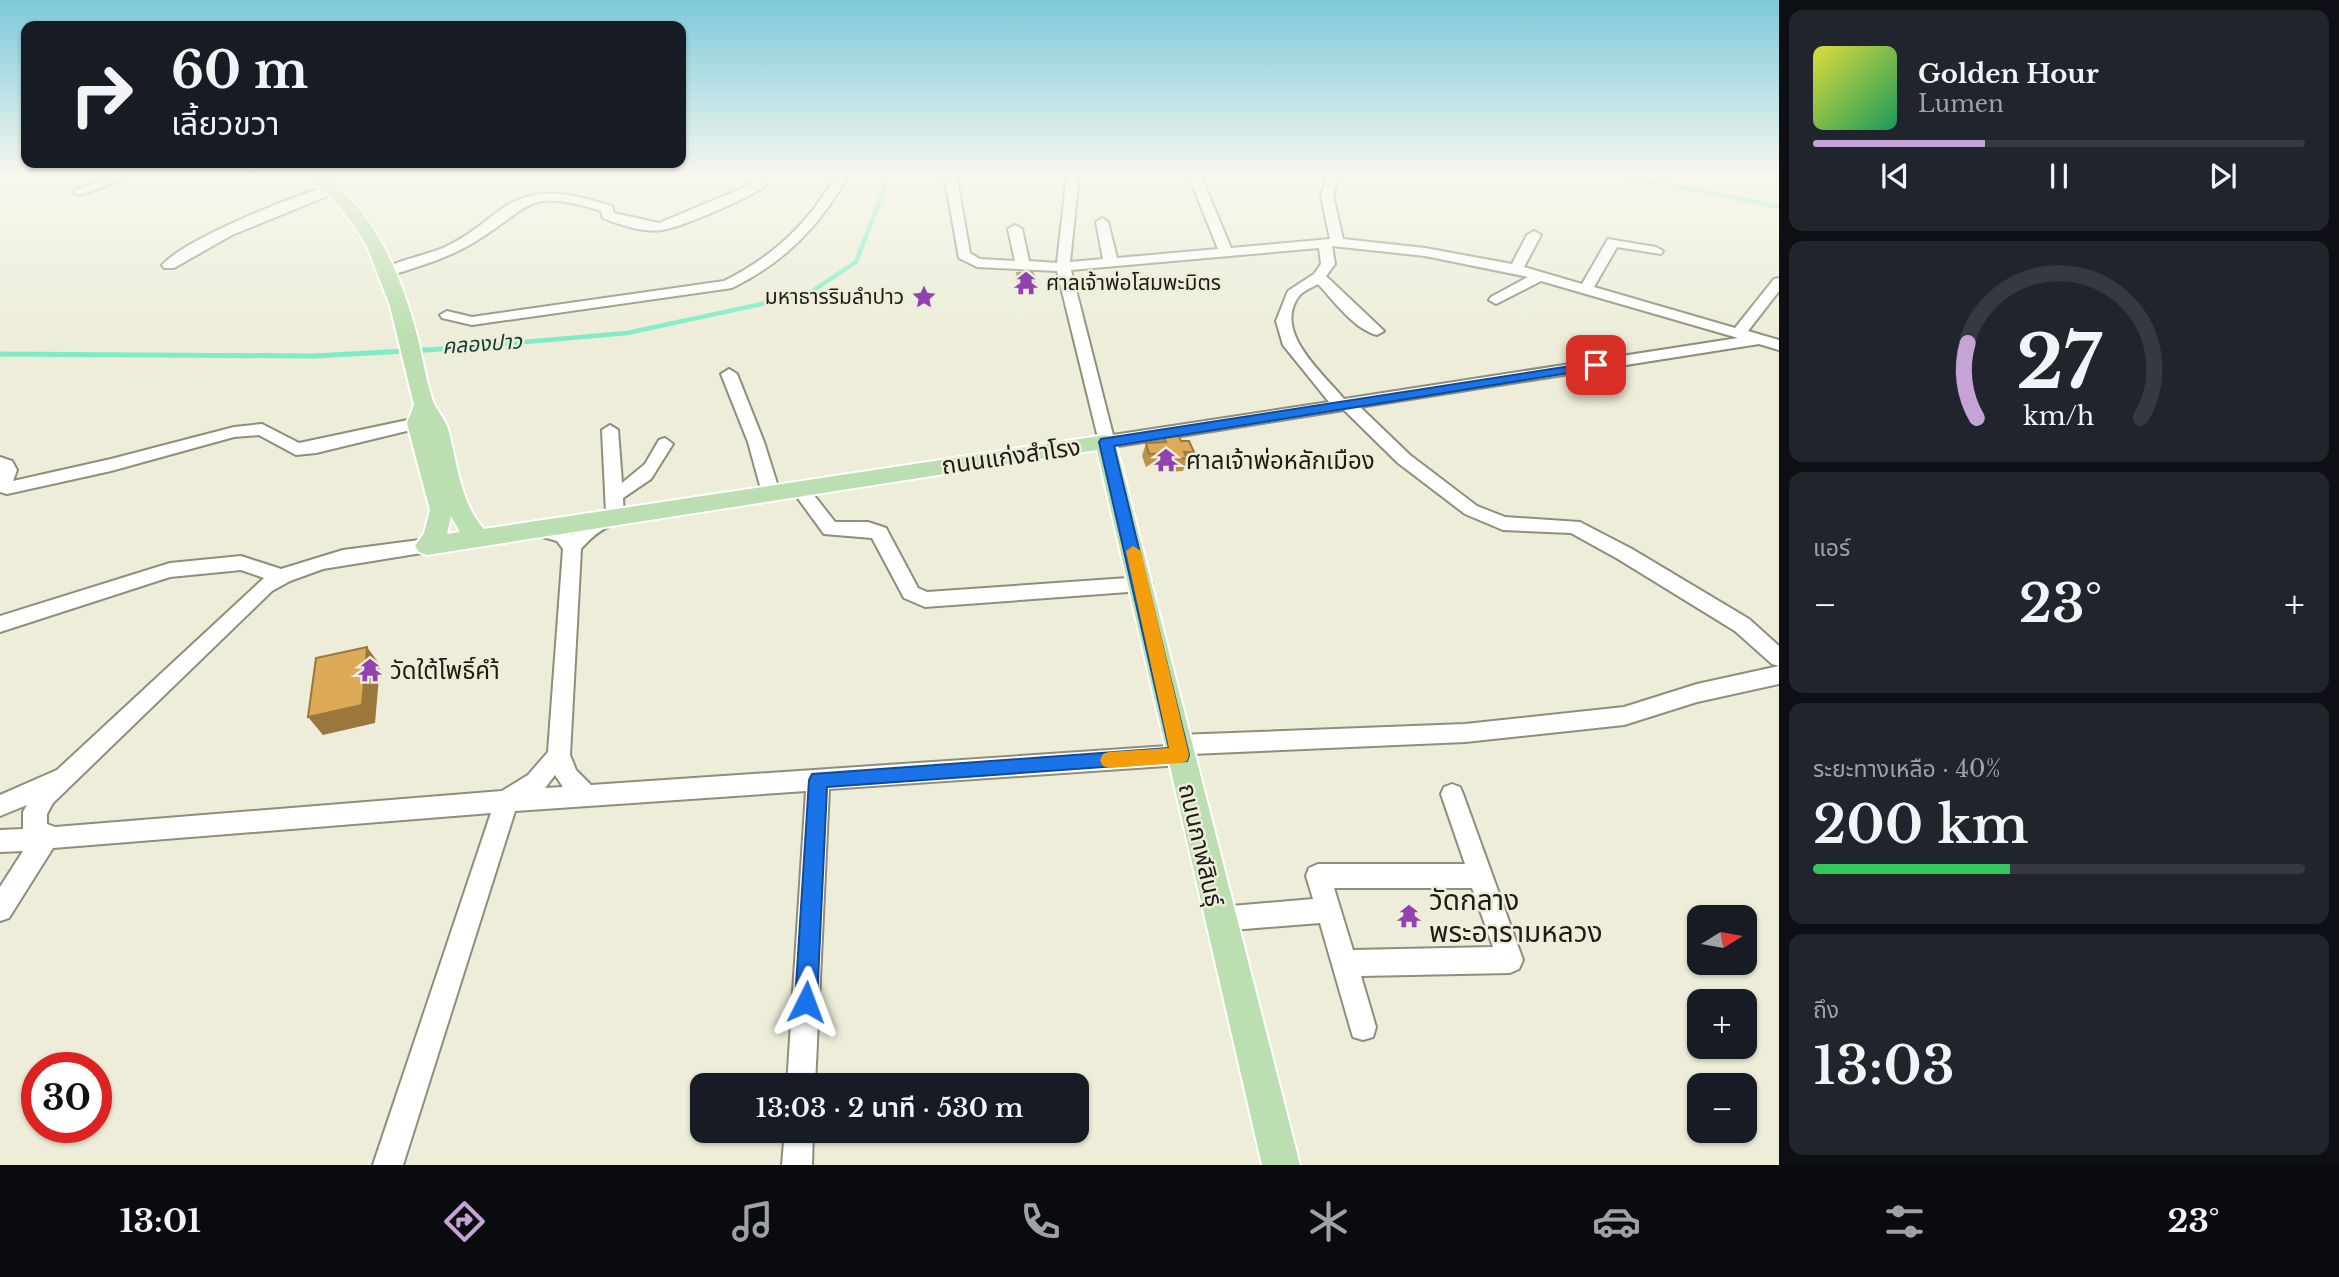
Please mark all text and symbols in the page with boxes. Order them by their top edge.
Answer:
text: 60 m [171,40,308,101]
icon: right [56,49,147,140]
text: Golden Hour [1918,58,2099,90]
text: Lumen [1918,90,2004,118]
text: เลี้ยวขวา [171,104,279,144]
icon: previous [1876,157,1914,195]
icon: pause [2040,157,2078,195]
icon: next [2204,157,2242,195]
temple icon: ศาลเจ้าพ่อโสมพะมิตร [1012,269,1040,297]
place label: ศาลเจ้าพ่อโสมพะมิตร [1046,270,1221,296]
place icon: มหาธารริมลำปาว [910,283,938,311]
place label: มหาธารริมลำปาว [765,284,904,310]
text: 27 [2017,317,2103,408]
water label: คลองปาว [441,328,523,360]
pin [1566,335,1626,395]
icon: arrive [1577,346,1615,384]
text: km/h [2024,400,2094,431]
street label: ถนนแก่งสำโรง [940,432,1082,480]
temple icon: ศาลเจ้าพ่อหลักเมือง [1152,446,1180,474]
place label: ศาลเจ้าพ่อหลักเมือง [1186,446,1375,475]
text: แอร์ [1813,534,1850,562]
text: 23° [2019,572,2102,636]
text: − [1813,581,1837,628]
text: + [2284,581,2305,628]
temple icon: วัดใต้โพธิ์คำ้ [356,656,384,684]
place label: วัดใต้โพธิ์คำ้ [390,656,500,685]
text: ระยะทางเหลือ · 40% [1813,755,2001,783]
street label: ถนนกาฬสินธุ์ [1172,781,1229,910]
text: 200 km [1813,793,2028,857]
place label: วัดกลาง พระอารามหลวง [1429,883,1603,950]
temple icon: วัดกลาง พระอารามหลวง [1395,902,1423,930]
north arrow [1687,905,1757,975]
map controls [1687,905,1757,1143]
position arrow [769,965,843,1039]
button: + [1687,989,1757,1059]
text: ถึง [1813,996,1839,1024]
text: 13:03 [1813,1034,1955,1098]
speed limit sign: 30 [21,1052,112,1143]
button: − [1687,1073,1757,1143]
text: 13:03 · 2 นาที · 530 m [755,1092,1024,1124]
icon: directions [440,1197,489,1246]
icon: music [728,1197,777,1246]
icon: phone [1016,1197,1065,1246]
icon: climate [1304,1197,1353,1246]
icon: car [1592,1197,1641,1246]
icon: filters [1880,1197,1929,1246]
text: 13:01 [119,1201,201,1241]
text: 23° [2168,1201,2219,1241]

